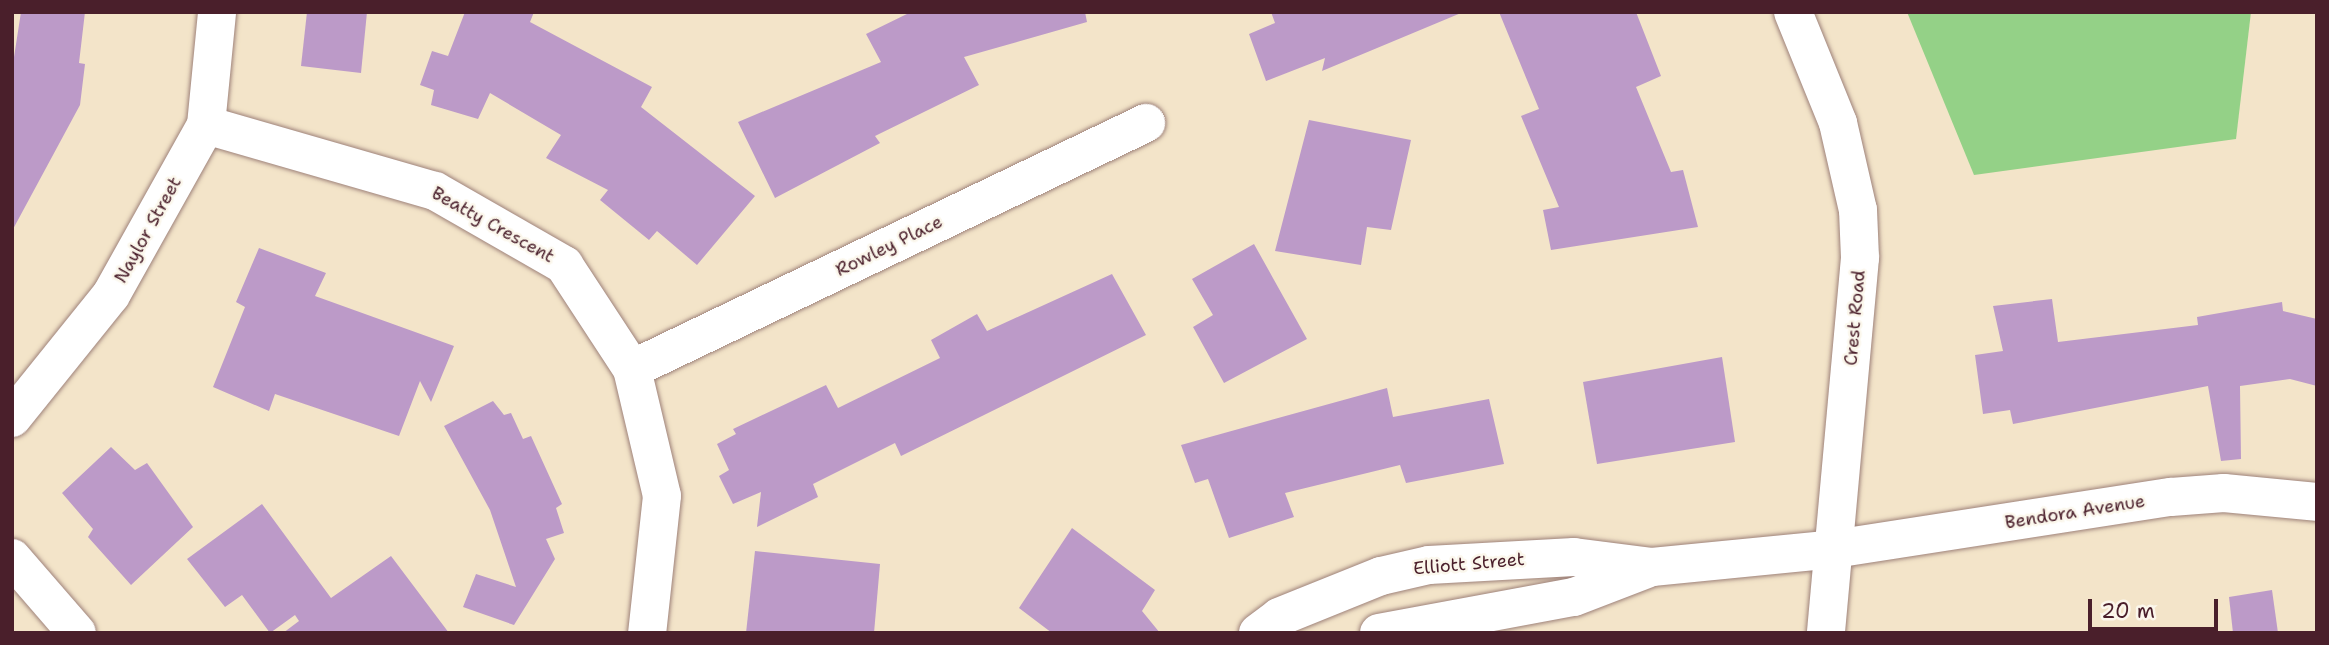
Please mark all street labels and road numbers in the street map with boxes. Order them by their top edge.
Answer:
street label: Naylor Street [110,173,186,287]
street label: Beatty Crescent [428,182,558,268]
street label: Rowley Place [832,211,946,281]
street label: Crest Road [1840,269,1870,367]
street label: Bendora Avenue [2003,490,2147,534]
street label: Elliott Street [1412,548,1526,580]

